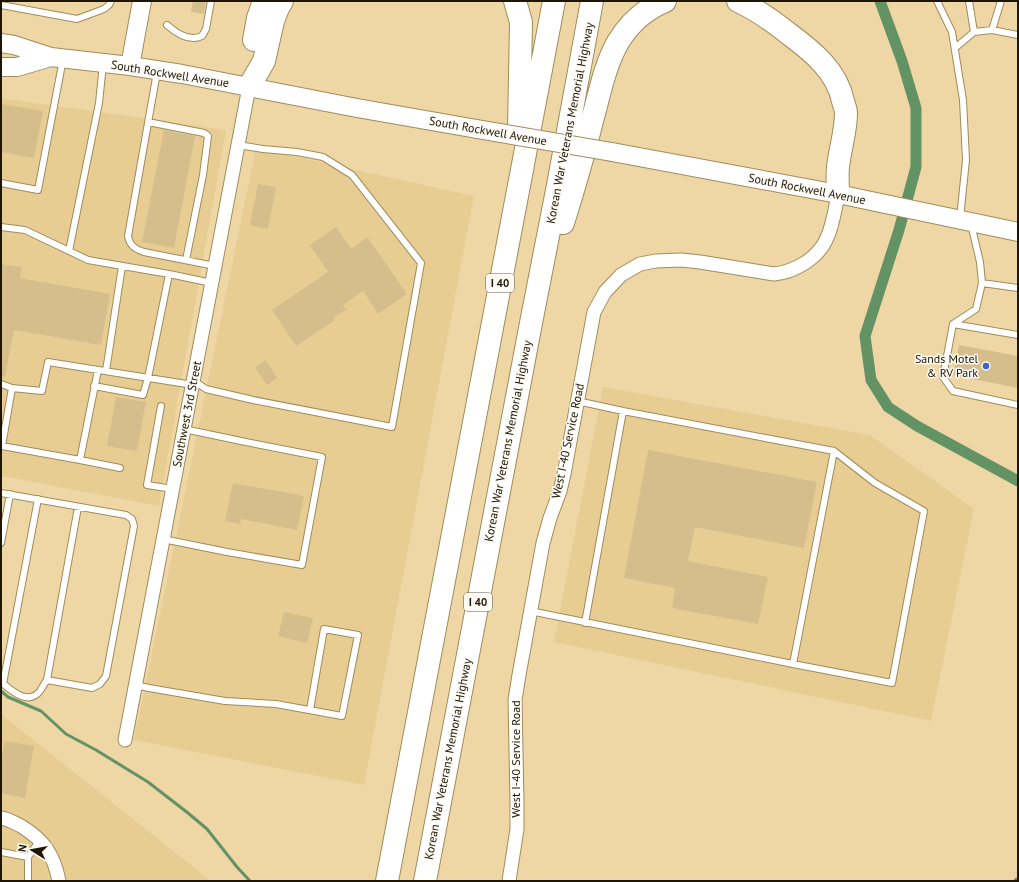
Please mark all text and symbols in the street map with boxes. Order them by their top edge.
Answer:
street label: Korean War Veterans Memorial Highway [543,21,596,225]
street label: South Rockwell Avenue [110,57,230,90]
street label: South Rockwell Avenue [428,113,548,148]
street label: South Rockwell Avenue [747,170,867,207]
road number: I 40 [486,274,514,292]
street label: Korean War Veterans Memorial Highway [481,339,534,543]
place label: Sands Motel & RV Park [915,351,978,380]
street label: Southwest 3rd Street [169,359,204,468]
marker: Sands Motel & RV Park [981,361,991,371]
street label: West I-40 Service Road [548,382,587,500]
road number: I 40 [464,593,492,611]
street label: Korean War Veterans Memorial Highway [421,657,474,861]
street label: West I-40 Service Road [508,700,523,818]
north arrow [12,830,52,870]
text: N [15,843,30,853]

